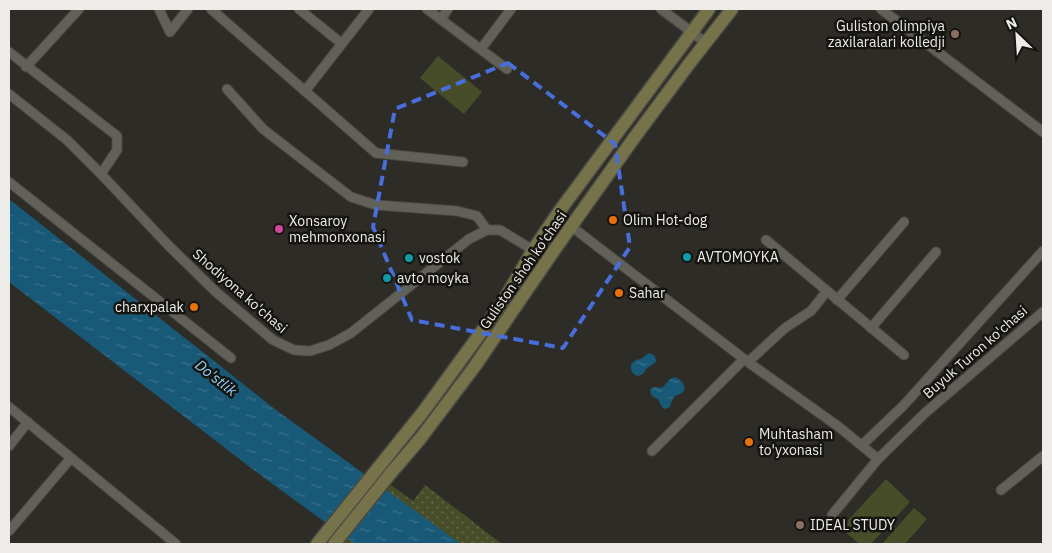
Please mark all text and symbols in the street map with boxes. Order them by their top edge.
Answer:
north arrow [992,10,1042,60]
text: N [1003,13,1020,34]
place label: Guliston olimpiya zaxilaralari kolledji [828,17,946,51]
marker: Guliston olimpiya zaxilaralari kolledji [949,28,961,40]
street label: Guliston shoh ko'chasi [475,207,571,333]
place label: Olim Hot-dog [623,211,708,229]
place label: Xonsaroy mehmonxonasi [289,212,385,246]
marker: Olim Hot-dog [607,214,619,226]
marker: Xonsaroy mehmonxonasi [273,223,285,235]
street label: Shodiyona ko'chasi [189,245,291,337]
place label: AVTOMOYKA [697,248,779,266]
place label: vostok [419,249,461,267]
marker: AVTOMOYKA [681,251,693,263]
marker: vostok [403,252,415,264]
place label: avto moyka [397,269,470,287]
marker: avto moyka [381,272,393,284]
place label: Sahar [629,284,665,302]
marker: Sahar [613,287,625,299]
place label: charxpalak [115,298,185,316]
marker: charxpalak [188,301,200,313]
street label: Buyuk Turon ko'chasi [919,302,1031,402]
water label: Do'stlik [191,355,241,400]
place label: Muhtasham to'yxonasi [759,425,833,459]
marker: Muhtasham to'yxonasi [743,436,755,448]
place label: IDEAL STUDY [810,516,896,534]
marker: IDEAL STUDY [794,519,806,531]

